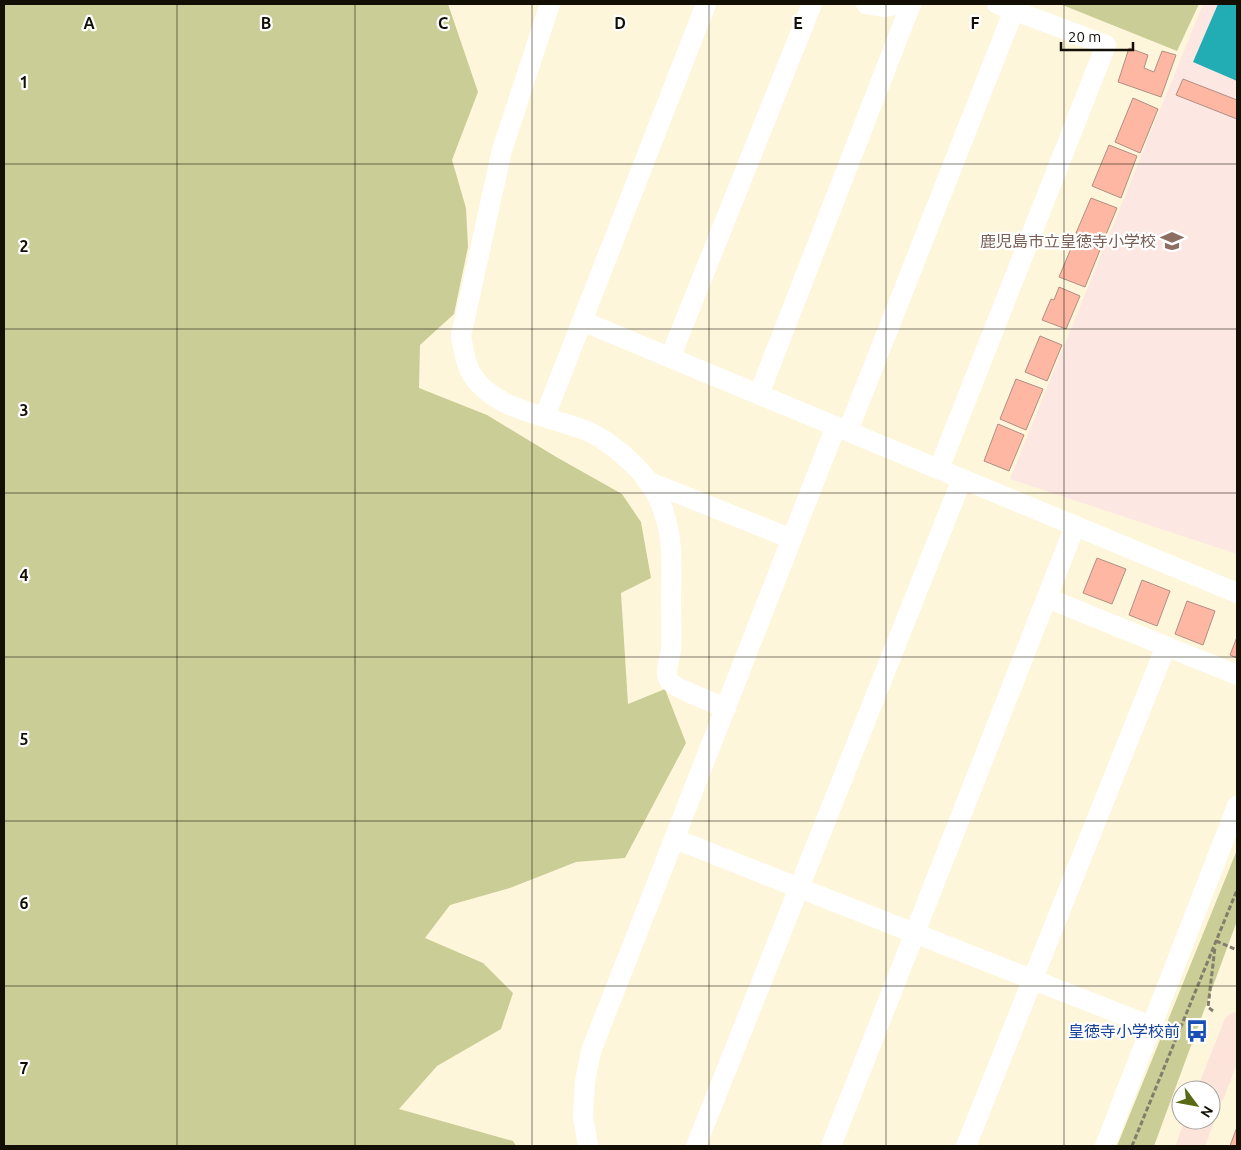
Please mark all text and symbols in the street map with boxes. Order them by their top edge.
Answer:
text: A [83,14,95,32]
text: B [261,14,271,32]
text: C [438,14,448,32]
text: D [614,14,626,32]
text: E [793,14,803,32]
text: F [971,14,980,32]
scale bar [1061,20,1134,52]
text: 20 m [1068,28,1101,45]
text: 1 [19,73,29,91]
school or university icon: 鹿児島市立皇徳寺小学校 [1159,228,1185,254]
place label: 鹿児島市立皇徳寺小学校 [980,232,1156,250]
text: 2 [19,237,29,255]
text: 3 [19,401,29,419]
text: 4 [19,566,29,584]
text: 5 [19,730,29,748]
text: 6 [19,894,29,912]
bus stop icon: 皇徳寺小学校前 [1184,1018,1210,1044]
place label: 皇徳寺小学校前 [1068,1022,1180,1040]
text: 7 [19,1059,29,1077]
north arrow [1171,1080,1221,1130]
text: N [1197,1103,1217,1121]

